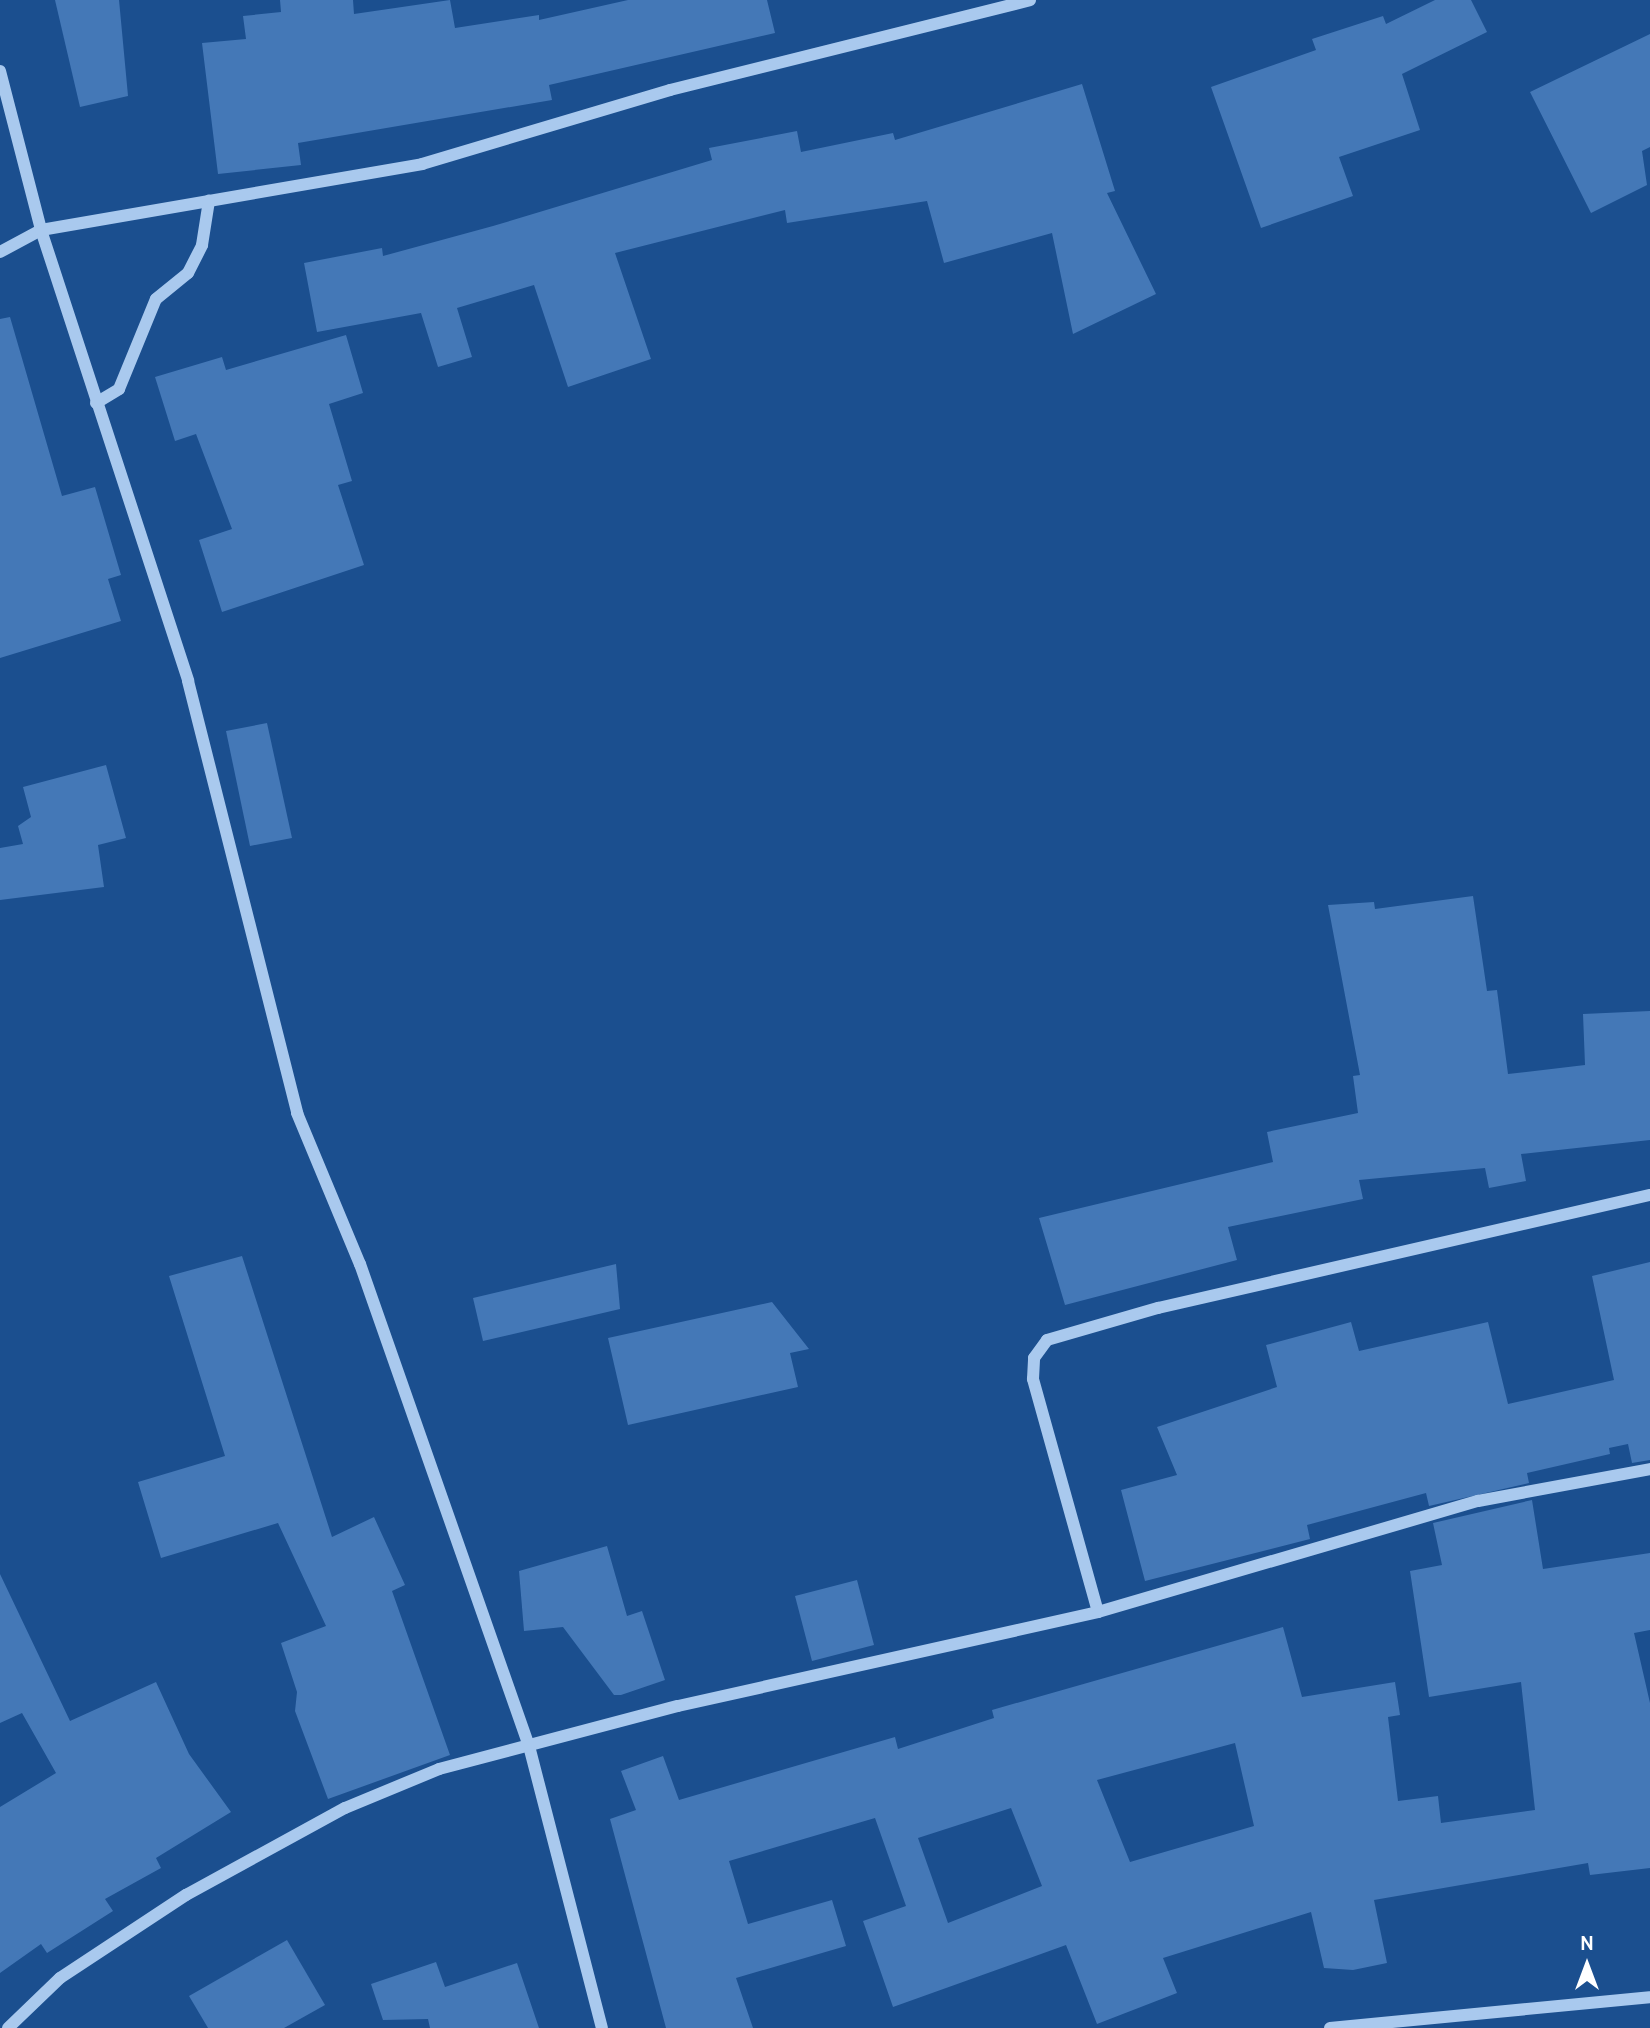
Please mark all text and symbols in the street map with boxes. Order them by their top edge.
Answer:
north arrow [1552,1930,1622,2000]
text: N [1580,1932,1594,1955]

